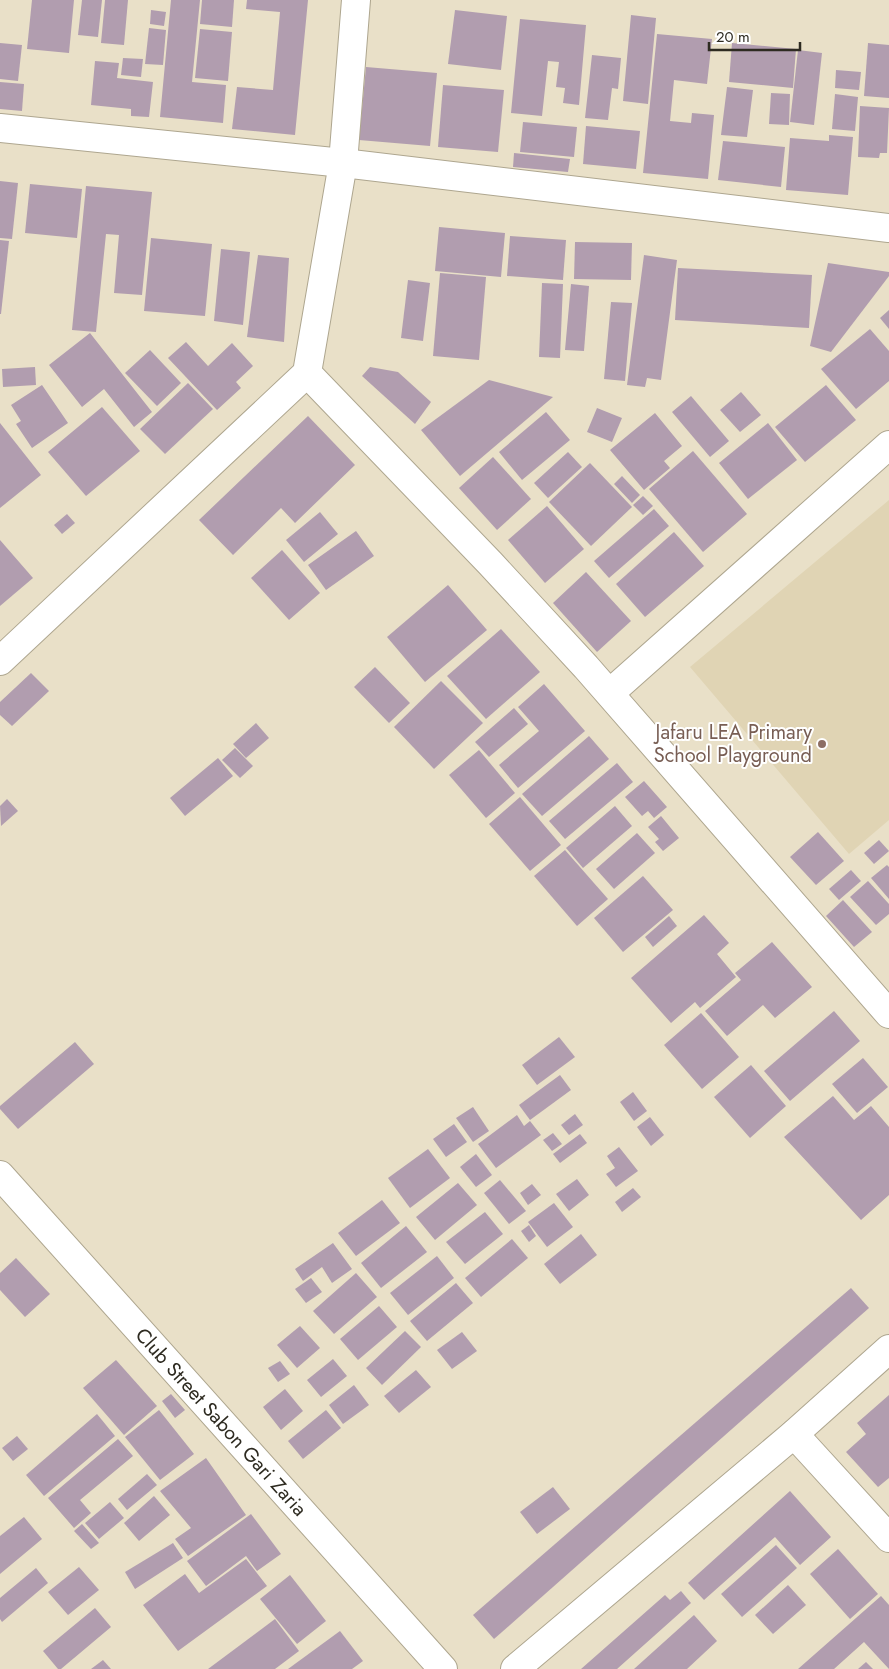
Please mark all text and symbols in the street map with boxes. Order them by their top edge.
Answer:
scale bar [709,20,800,52]
text: 20 m [716,26,750,48]
place label: Jafaru LEA Primary School Playground [653,718,812,770]
marker: Jafaru LEA Primary School Playground [816,738,828,750]
street label: Club Street Sabon Gari Zaria [128,1321,314,1523]

